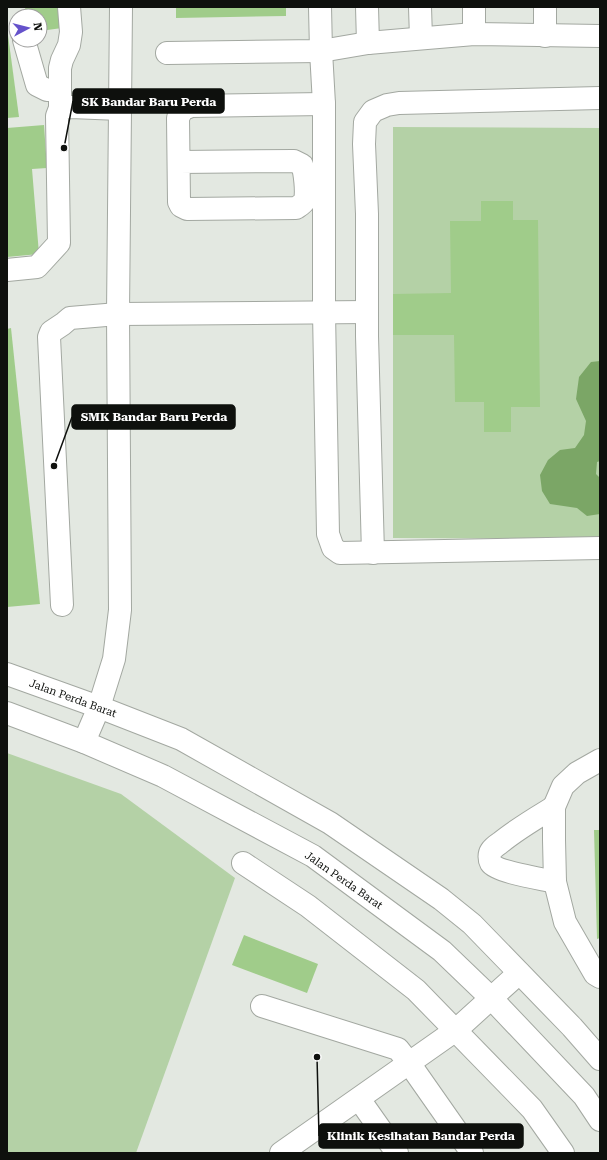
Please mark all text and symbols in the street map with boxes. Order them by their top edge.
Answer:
north arrow [8,8,48,48]
text: N [30,22,44,32]
callout: SK Bandar Baru Perda [73,89,224,113]
text: SK Bandar Baru Perda [82,95,216,109]
callout: SMK Bandar Baru Perda [72,405,235,429]
text: SMK Bandar Baru Perda [81,410,227,424]
street label: Jalan Perda Barat [27,677,118,720]
street label: Jalan Perda Barat [302,849,385,912]
callout: Klinik Kesihatan Bandar Perda [319,1124,523,1148]
text: Klinik Kesihatan Bandar Perda [327,1129,515,1143]

